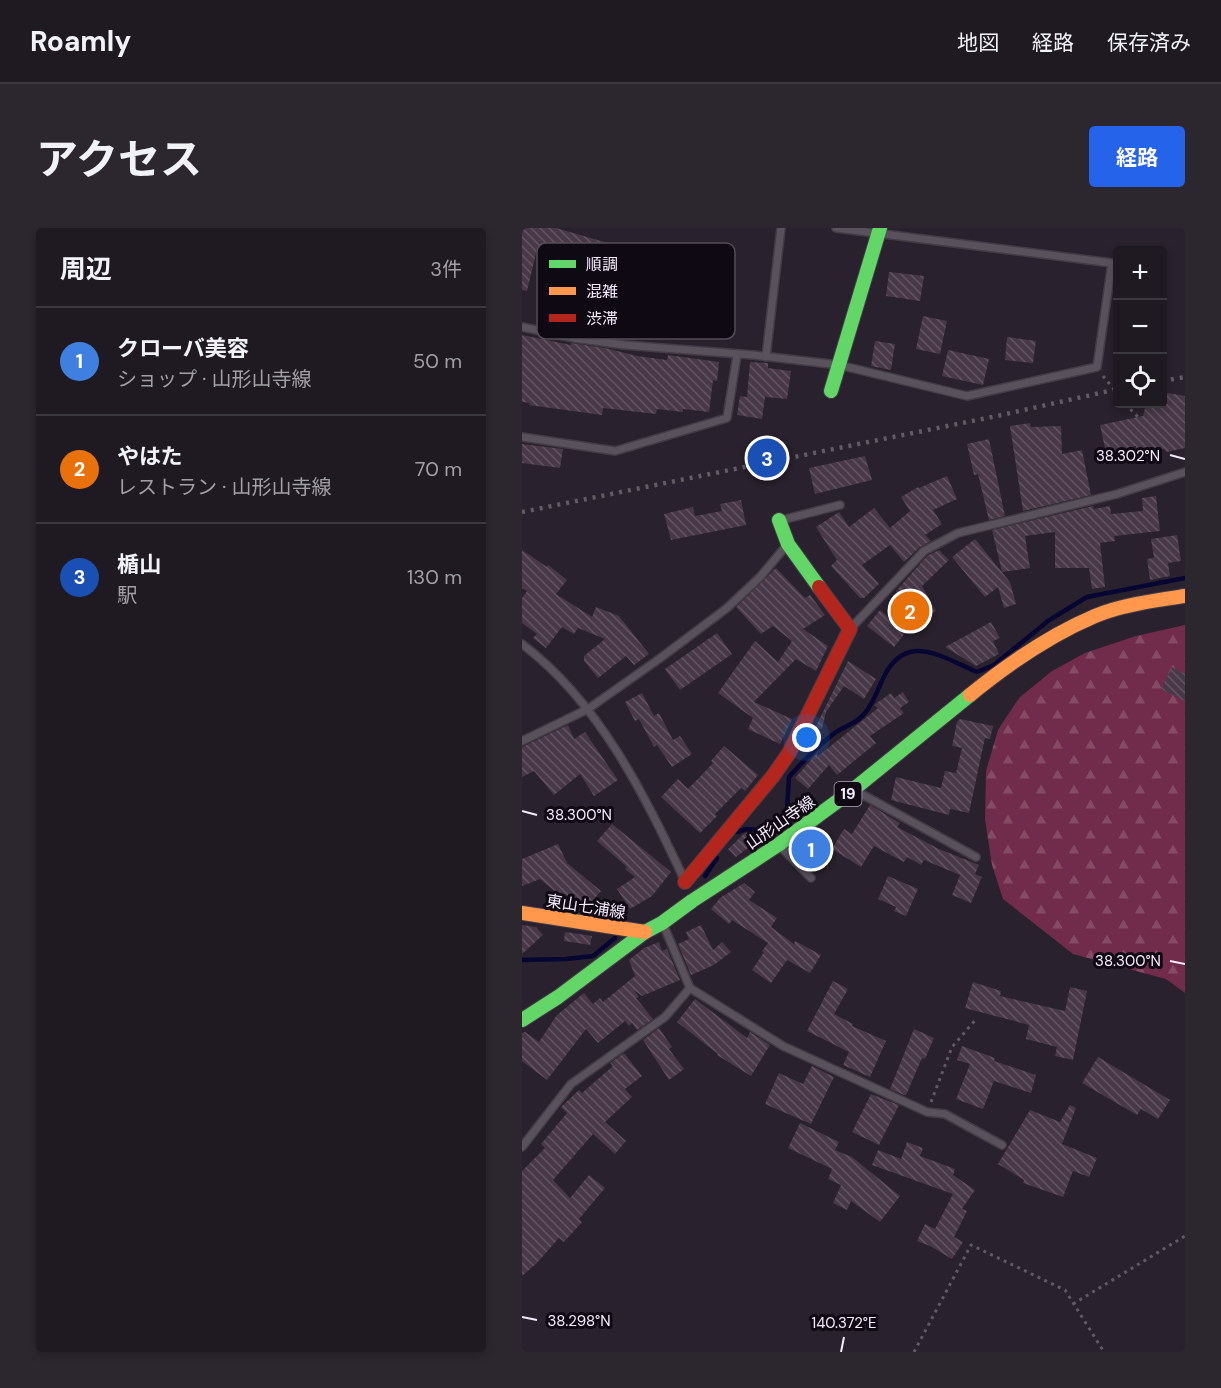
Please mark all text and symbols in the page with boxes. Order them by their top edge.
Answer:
text: Roamly [30,23,131,60]
text: 地図 [957,29,999,57]
text: 経路 [1032,29,1074,57]
text: 保存済み [1107,29,1191,57]
button: 経路 [1089,126,1185,187]
text: アクセス [36,132,202,187]
legend [537,243,735,339]
map controls [1113,246,1167,408]
button: + [1113,246,1167,300]
text: 周辺 [60,252,112,286]
text: 順調 [586,254,618,275]
text: 3件 [430,256,462,282]
text: 混雑 [586,281,618,302]
button: − [1113,300,1167,354]
text: 渋滞 [586,308,618,329]
text: クローバ美容 [117,334,249,363]
text: 1 [76,348,83,374]
text: 50 m [413,348,462,374]
button: locate [1113,354,1167,408]
text: ショップ · 山形山寺線 [117,366,312,392]
pin: 3 [748,436,786,480]
text: やはた [117,442,183,471]
text: 38.302°N [1096,446,1160,466]
text: 2 [74,456,85,482]
text: 70 m [415,456,462,482]
text: レストラン · 山形山寺線 [117,474,332,500]
text: 楯山 [117,550,161,579]
text: 3 [73,564,86,590]
text: 130 m [407,564,462,590]
text: 駅 [117,582,137,608]
pin: 2 [890,588,930,634]
your location [792,723,821,752]
road number: 19 [834,782,862,806]
street label: 山形山寺線 [741,791,819,854]
text: 38.300°N [546,805,612,825]
pin: 1 [792,826,830,872]
street label: 東山七浦線 [545,890,627,923]
text: 38.300°N [1095,951,1161,971]
text: 38.298°N [547,1311,611,1331]
text: 140.372°E [812,1313,876,1333]

